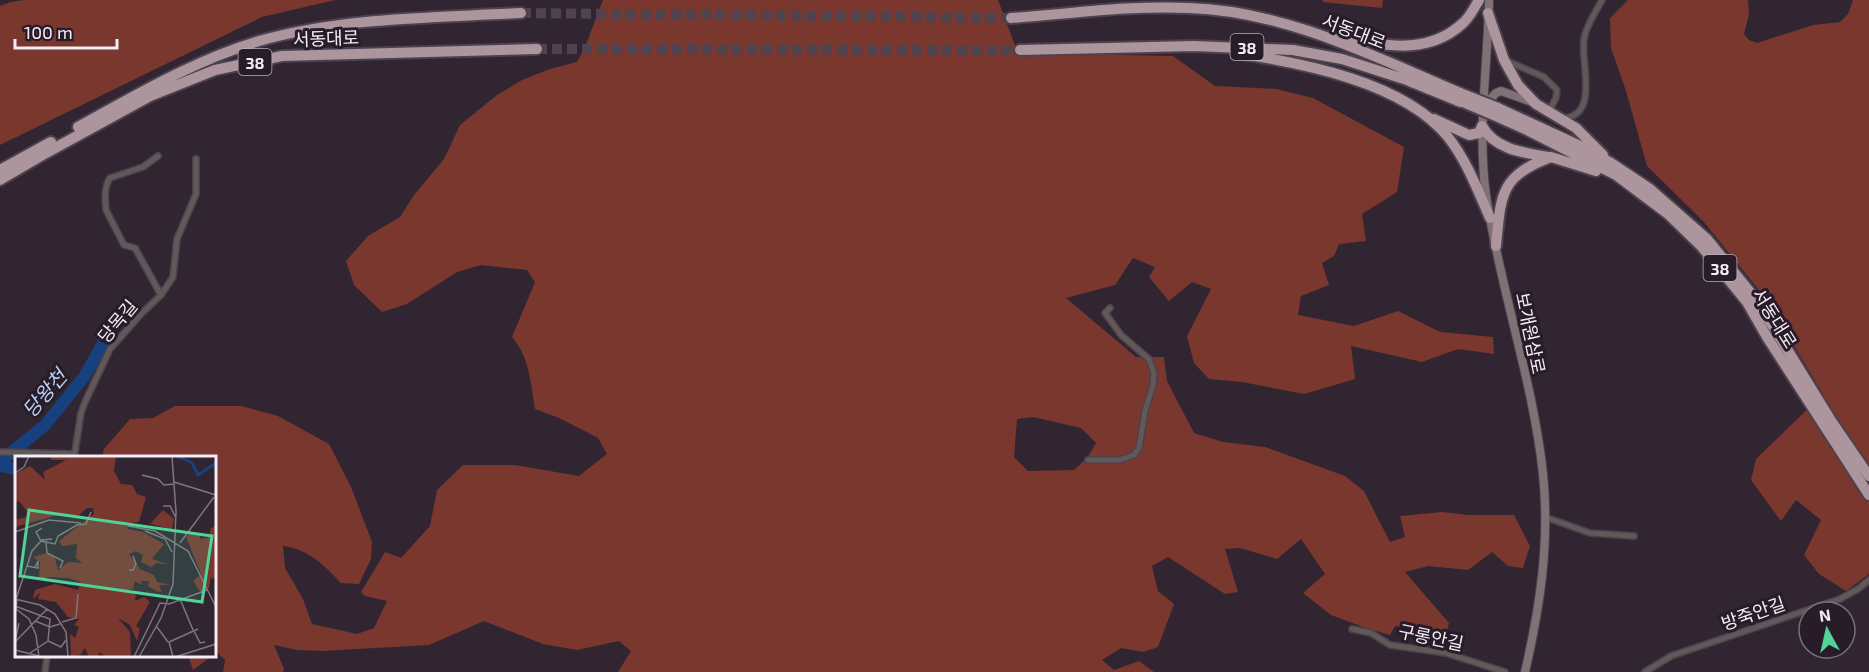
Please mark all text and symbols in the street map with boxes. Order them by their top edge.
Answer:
street label: 서동대로 [1319,9,1389,53]
scale bar [15,12,117,50]
text: 100 m [24,21,73,43]
street label: 서동대로 [293,26,359,50]
road number: 38 [1230,34,1264,60]
road number: 38 [238,49,272,75]
road number: 38 [1704,255,1736,281]
street label: 서동대로 [1748,284,1802,352]
street label: 보개원삼로 [1512,290,1550,376]
street label: 당목길 [93,295,141,347]
water label: 당왕천 [17,362,73,422]
inset map [15,456,216,657]
street label: 방죽안길 [1718,592,1788,634]
north arrow [1797,600,1857,660]
text: N [1818,604,1832,625]
street label: 구롱안길 [1396,619,1466,655]

